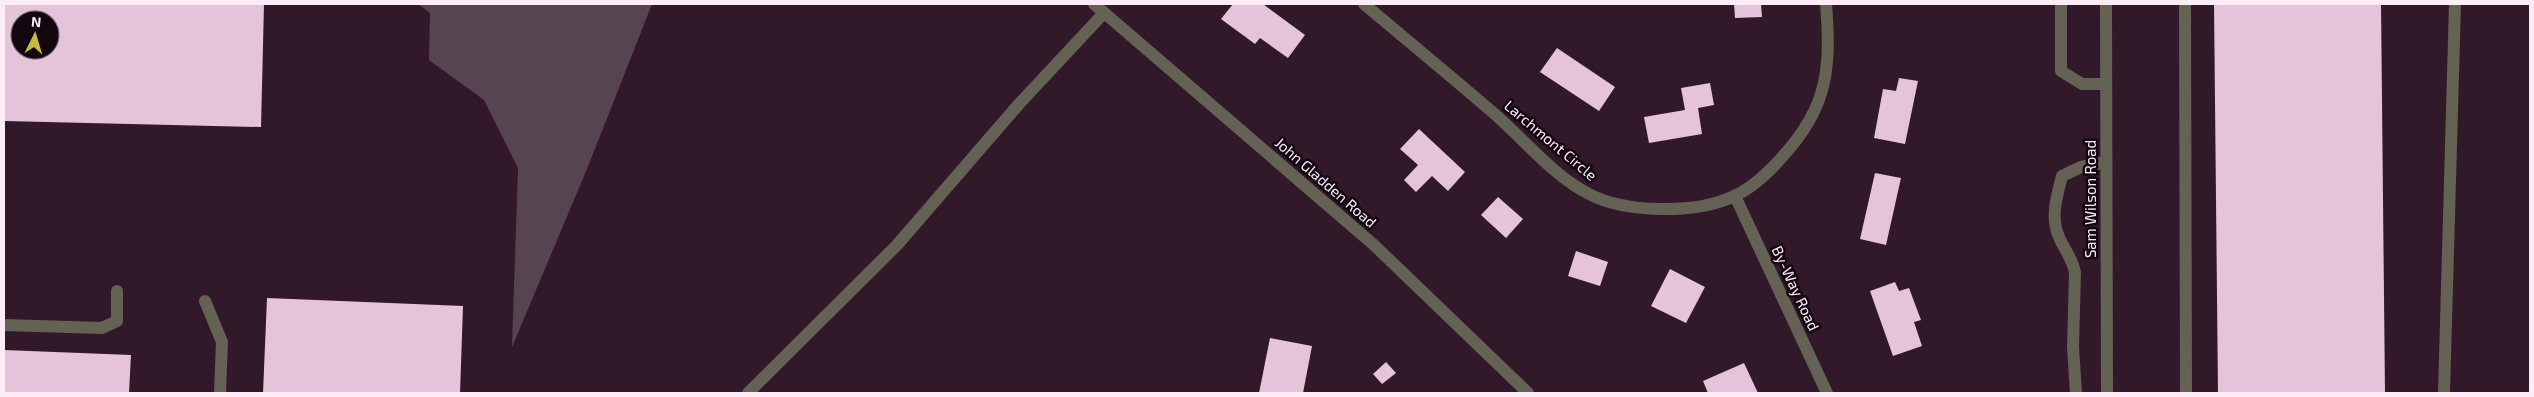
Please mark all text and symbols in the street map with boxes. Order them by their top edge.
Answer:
north arrow [10,10,60,60]
text: N [30,13,42,30]
street label: Larchmont Circle [1501,96,1601,184]
street label: John Gladden Road [1272,133,1380,231]
street label: Sam Wilson Road [2081,140,2099,258]
street label: By-Way Road [1768,243,1824,333]

